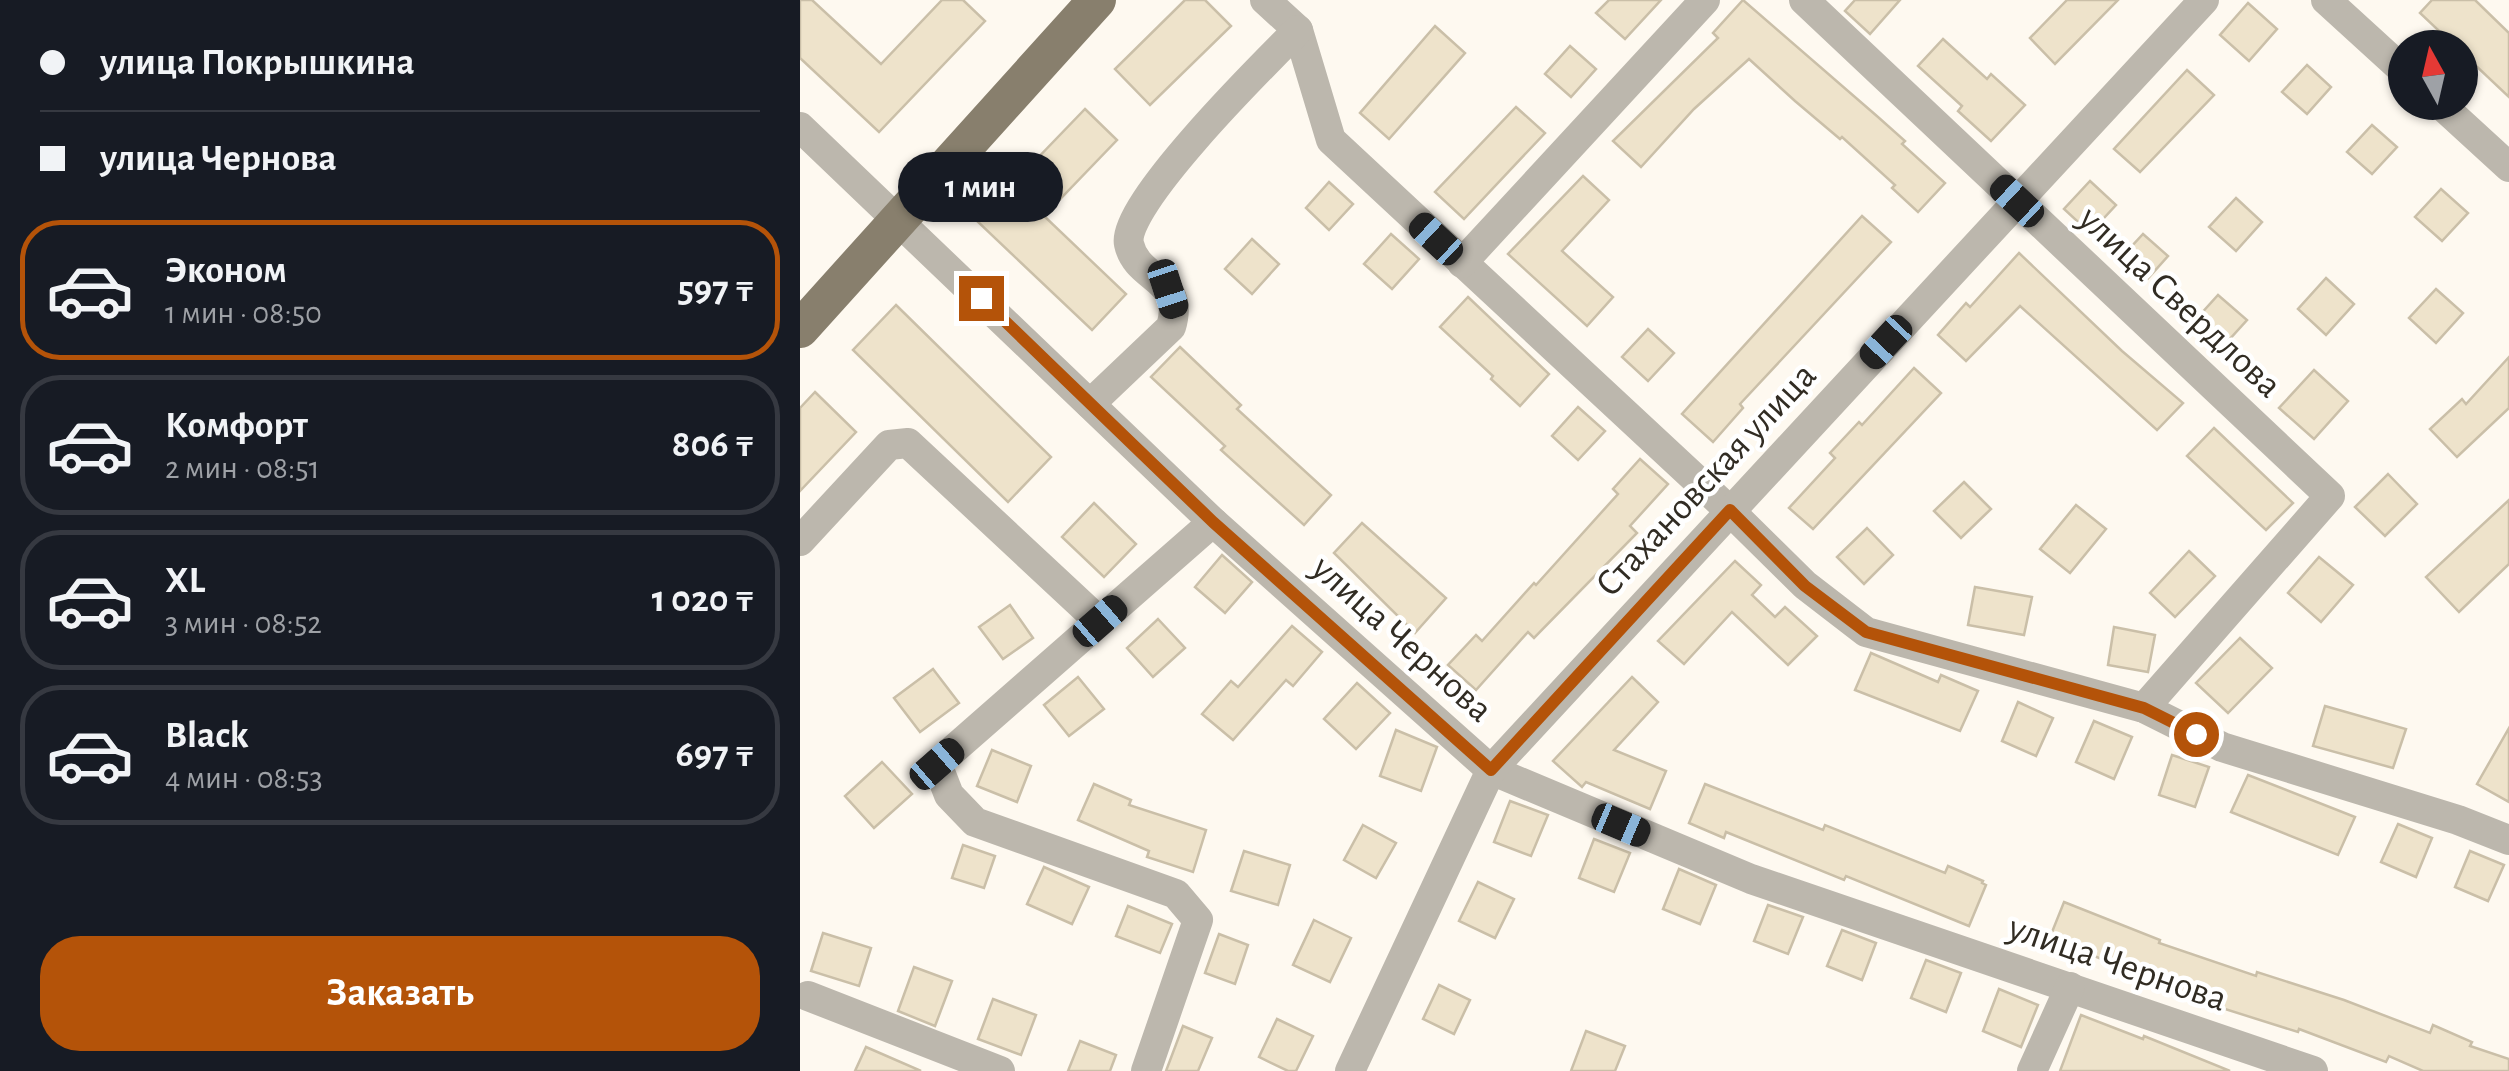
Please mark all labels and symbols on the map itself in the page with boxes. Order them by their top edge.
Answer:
north arrow [2388,30,2478,120]
callout: 1 мин [899,153,1064,223]
car [1985,170,2049,232]
street label: улица Свердлова [2070,199,2288,405]
car [1404,208,1468,270]
car [1144,256,1192,322]
route end [959,276,1004,321]
car [1855,310,1917,374]
street label: Стахановская улица [1589,356,1824,604]
street label: улица Чернова [1303,548,1499,730]
car [1068,590,1132,652]
route start [2174,712,2219,757]
car [905,733,969,795]
car [1588,799,1654,851]
street label: улица Чернова [2002,908,2231,1019]

